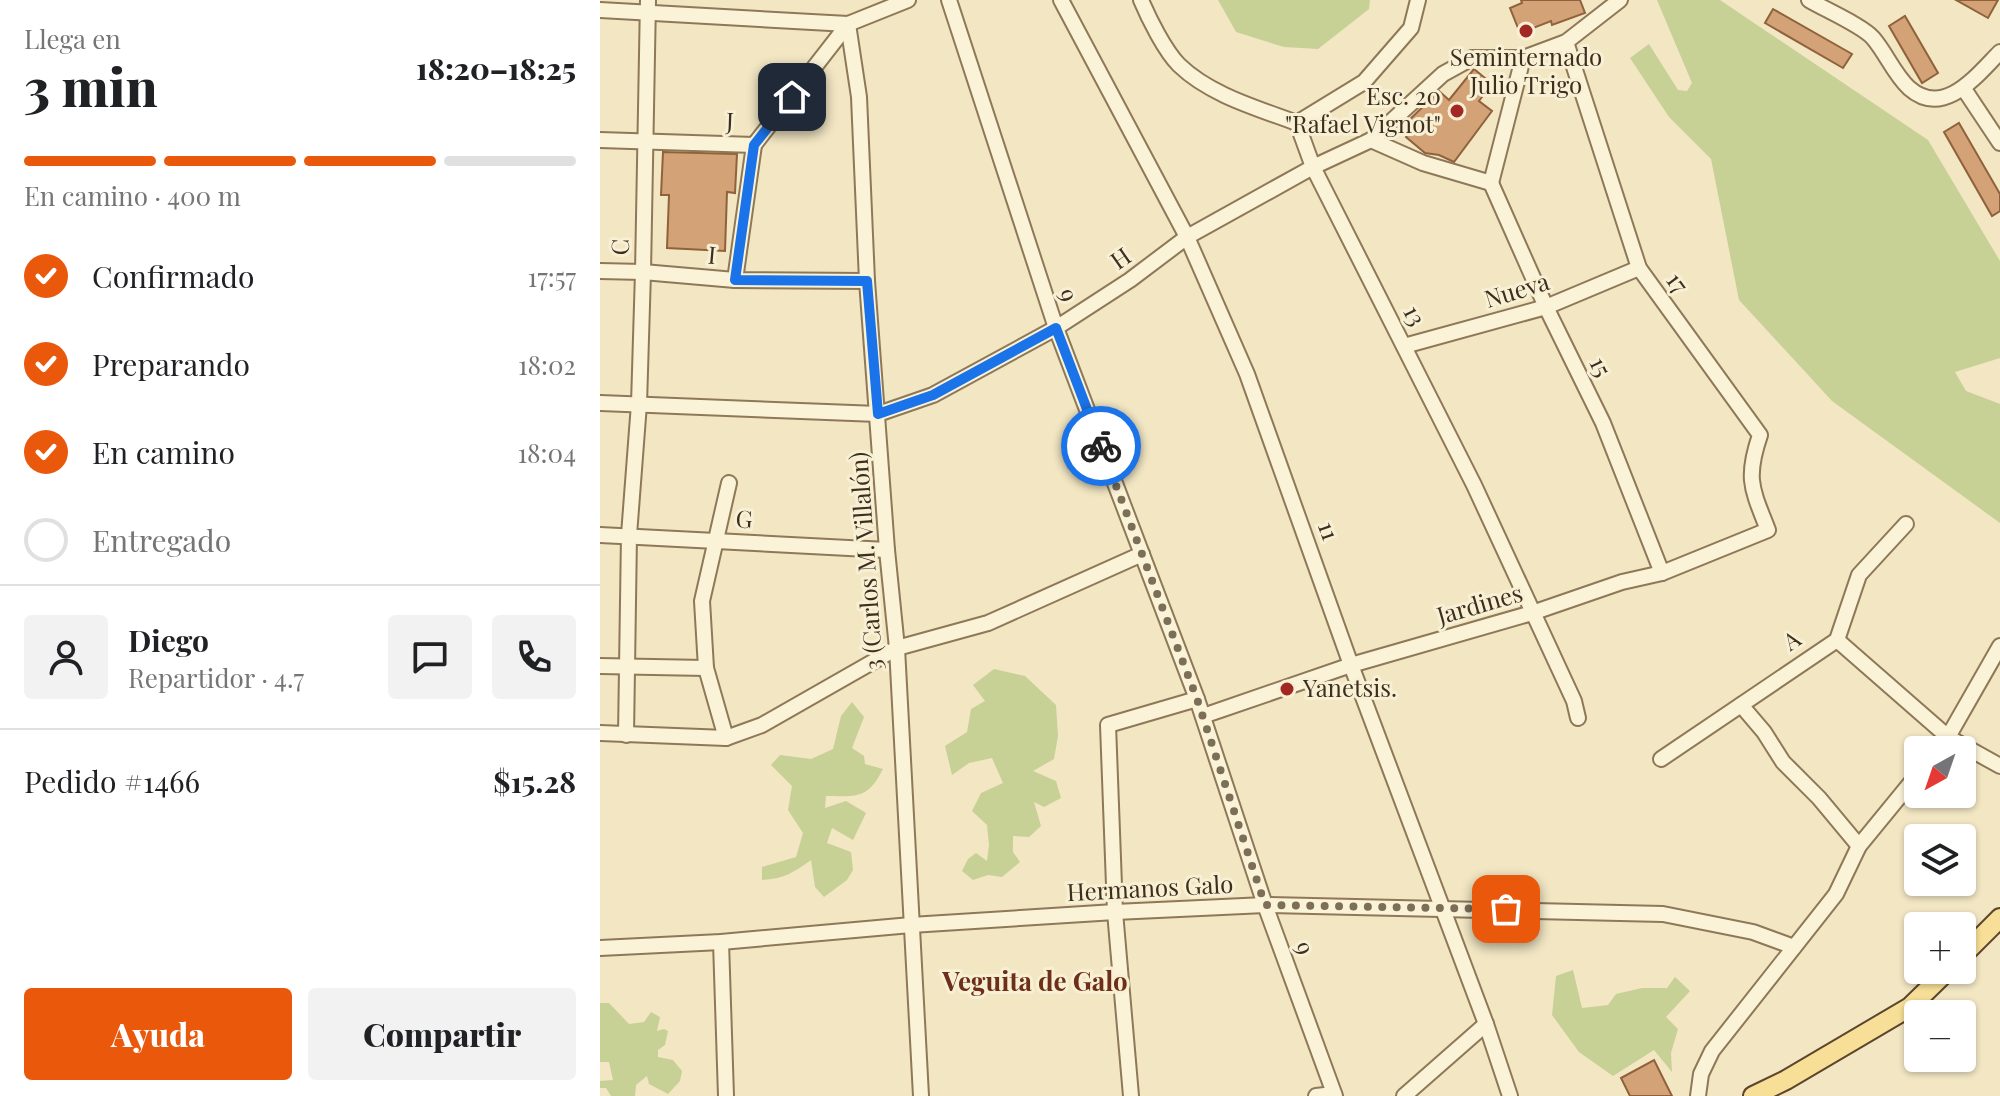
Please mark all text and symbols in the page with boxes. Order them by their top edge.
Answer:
text: Llega en [24,21,121,56]
marker: Seminternado Julio Trigo [1517,22,1535,40]
place label: Seminternado Julio Trigo [1450,40,1602,100]
text: 18:20–18:25 [416,48,576,88]
text: 3 min [24,51,158,120]
pin [758,63,826,131]
icon: home [770,75,814,119]
place label: Esc. 20 "Rafael Vignot" [1285,79,1441,139]
marker: Esc. 20 "Rafael Vignot" [1448,102,1466,120]
street label: J [725,104,735,136]
text: En camino · 400 m [24,178,241,213]
street label: C [603,238,635,256]
street label: I [707,238,718,270]
street label: H [1103,239,1136,276]
icon: check [24,254,68,298]
text: Confirmado [92,256,254,296]
text: 17:57 [528,259,576,294]
street label: Nueva [1480,264,1553,314]
street label: 17 [1660,265,1697,299]
street label: 9 [1053,284,1087,305]
street label: 13 [1397,299,1434,331]
icon: check [24,342,68,386]
text: Preparando [92,344,250,384]
text: 18:02 [518,347,576,382]
street label: 15 [1583,351,1620,381]
courier [1061,406,1141,486]
icon: bike [1079,424,1123,468]
icon: check [24,430,68,474]
text: En camino [92,432,235,472]
text: 18:04 [517,435,576,470]
street label: 3 (Carlos M. Villalón) [841,451,889,671]
street label: G [735,502,753,534]
street label: 11 [1312,517,1348,544]
text: Entregado [92,520,231,560]
street label: Jardines [1432,576,1526,631]
button: person [24,615,108,699]
button: chat [388,615,472,699]
button: phone [492,615,576,699]
text: Diego [128,620,209,660]
street label: A [1775,621,1807,657]
text: Repartidor · 4.7 [128,660,304,695]
place label: Yanetsis. [1302,671,1397,703]
marker: Yanetsis. [1278,680,1296,698]
north arrow [1904,736,1976,808]
map controls [1904,736,1976,1072]
text: Pedido #1466 [24,761,200,801]
text: $15.28 [493,761,576,801]
button: layers [1904,824,1976,896]
street label: Hermanos Galo [1066,867,1234,907]
pin [1472,875,1540,943]
icon: bag [1484,887,1528,931]
button: + [1904,912,1976,984]
street label: 9 [1289,936,1323,959]
district label: Veguita de Galo [941,963,1128,998]
button: Ayuda [24,988,292,1080]
button: Compartir [308,988,576,1080]
button: − [1904,1000,1976,1072]

